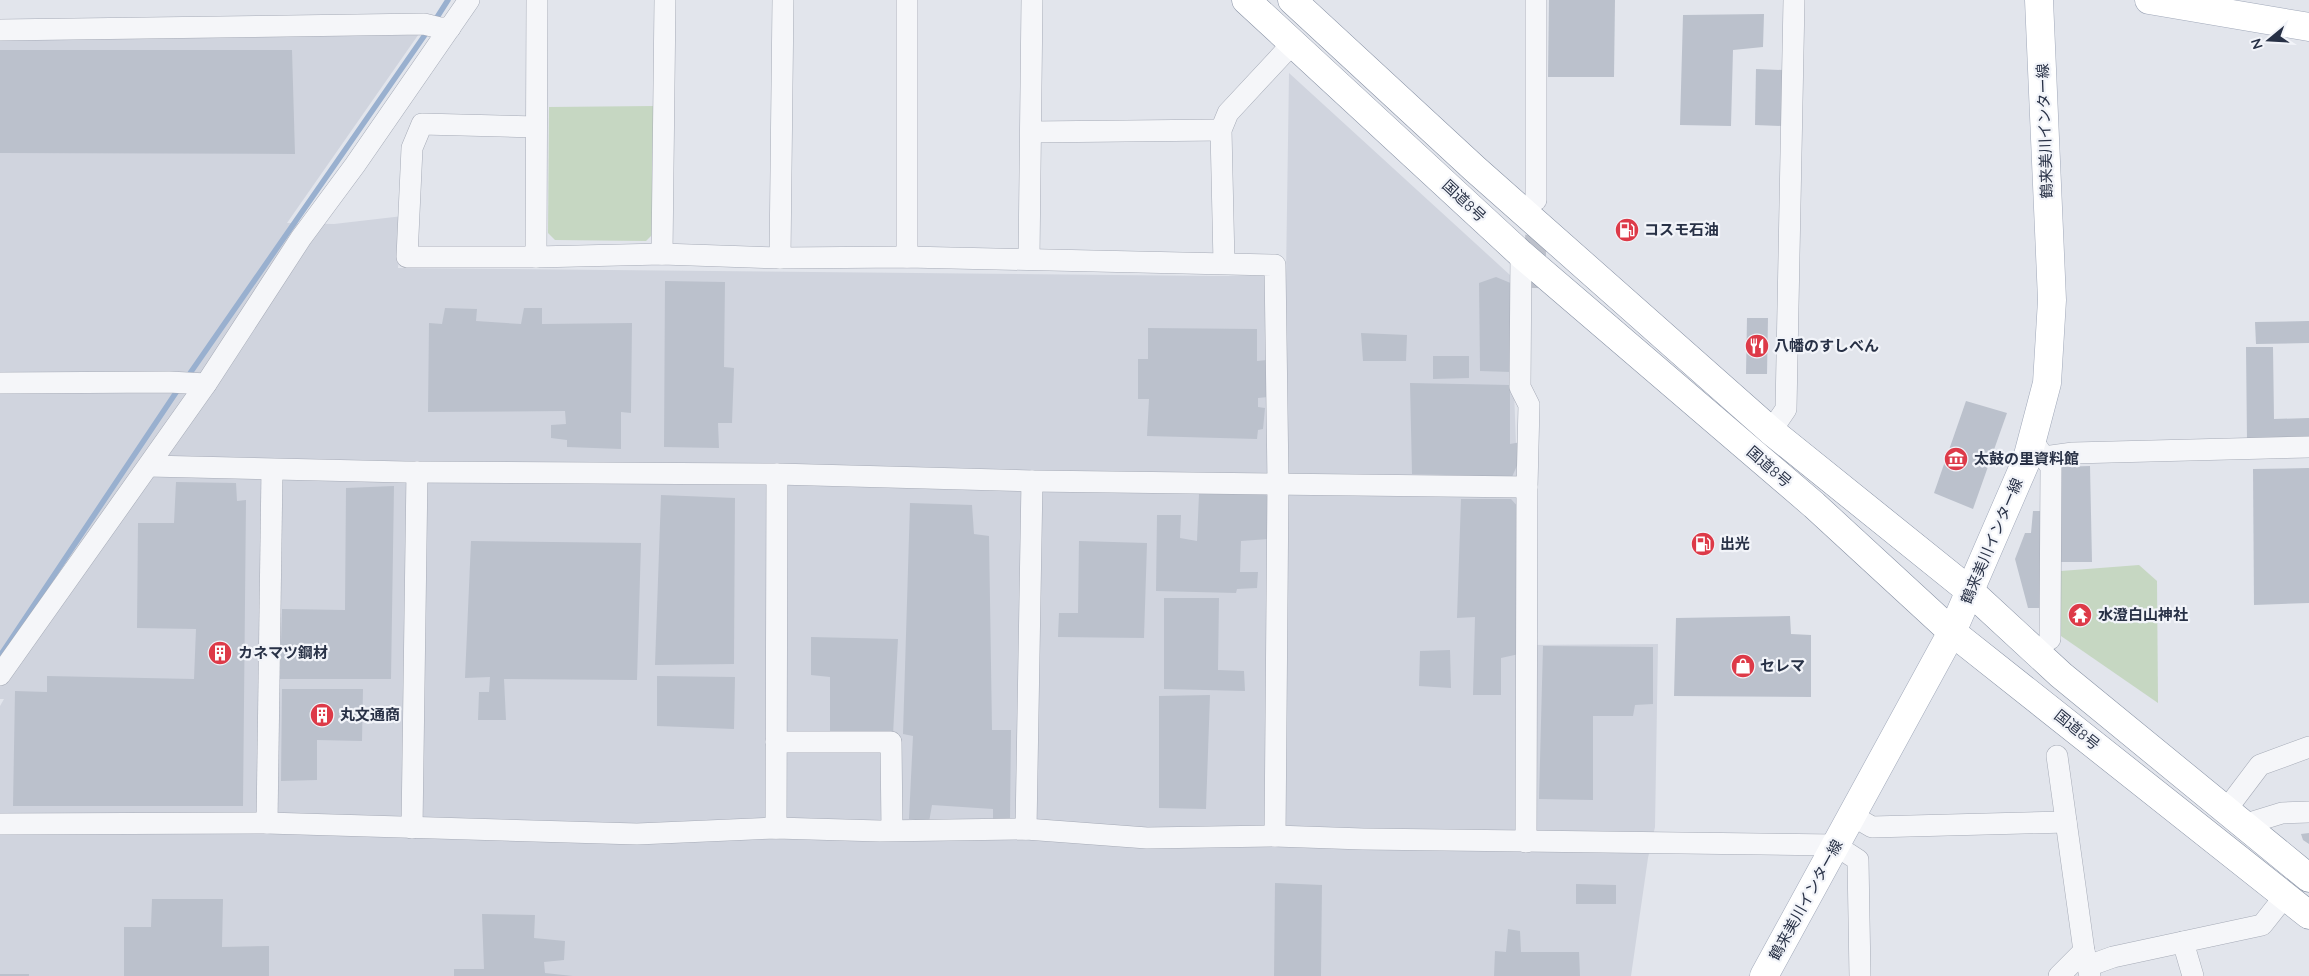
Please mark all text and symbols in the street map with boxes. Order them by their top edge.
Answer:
north arrow [2244,15,2294,65]
text: N [2246,36,2267,52]
street label: 鶴来美川インター線 [2033,63,2056,199]
street label: 国道8号 [1438,176,1490,226]
fuel station icon: コスモ石油 [1614,217,1640,243]
place label: コスモ石油 [1644,220,1719,239]
restaurant icon: 八幡のすしべん [1744,333,1770,359]
place label: 八幡のすしべん [1774,336,1879,355]
street label: 国道8号 [1743,442,1796,491]
museum icon: 太鼓の里資料館 [1943,446,1969,472]
place label: 太鼓の里資料館 [1974,449,2079,468]
street label: 鶴来美川インター線 [1956,475,2027,607]
fuel station icon: 出光 [1690,531,1716,557]
place label: 出光 [1720,534,1750,553]
temple icon: 水澄白山神社 [2067,602,2093,628]
place label: 水澄白山神社 [2098,605,2188,624]
building icon: カネマツ鋼材 [207,640,233,666]
place label: カネマツ鋼材 [238,643,328,662]
shop icon: セレマ [1730,653,1756,679]
place label: セレマ [1760,656,1805,675]
building icon: 丸文通商 [309,702,335,728]
place label: 丸文通商 [340,705,400,724]
street label: 国道8号 [2051,706,2104,754]
street label: 鶴来美川インター線 [1765,836,1847,963]

